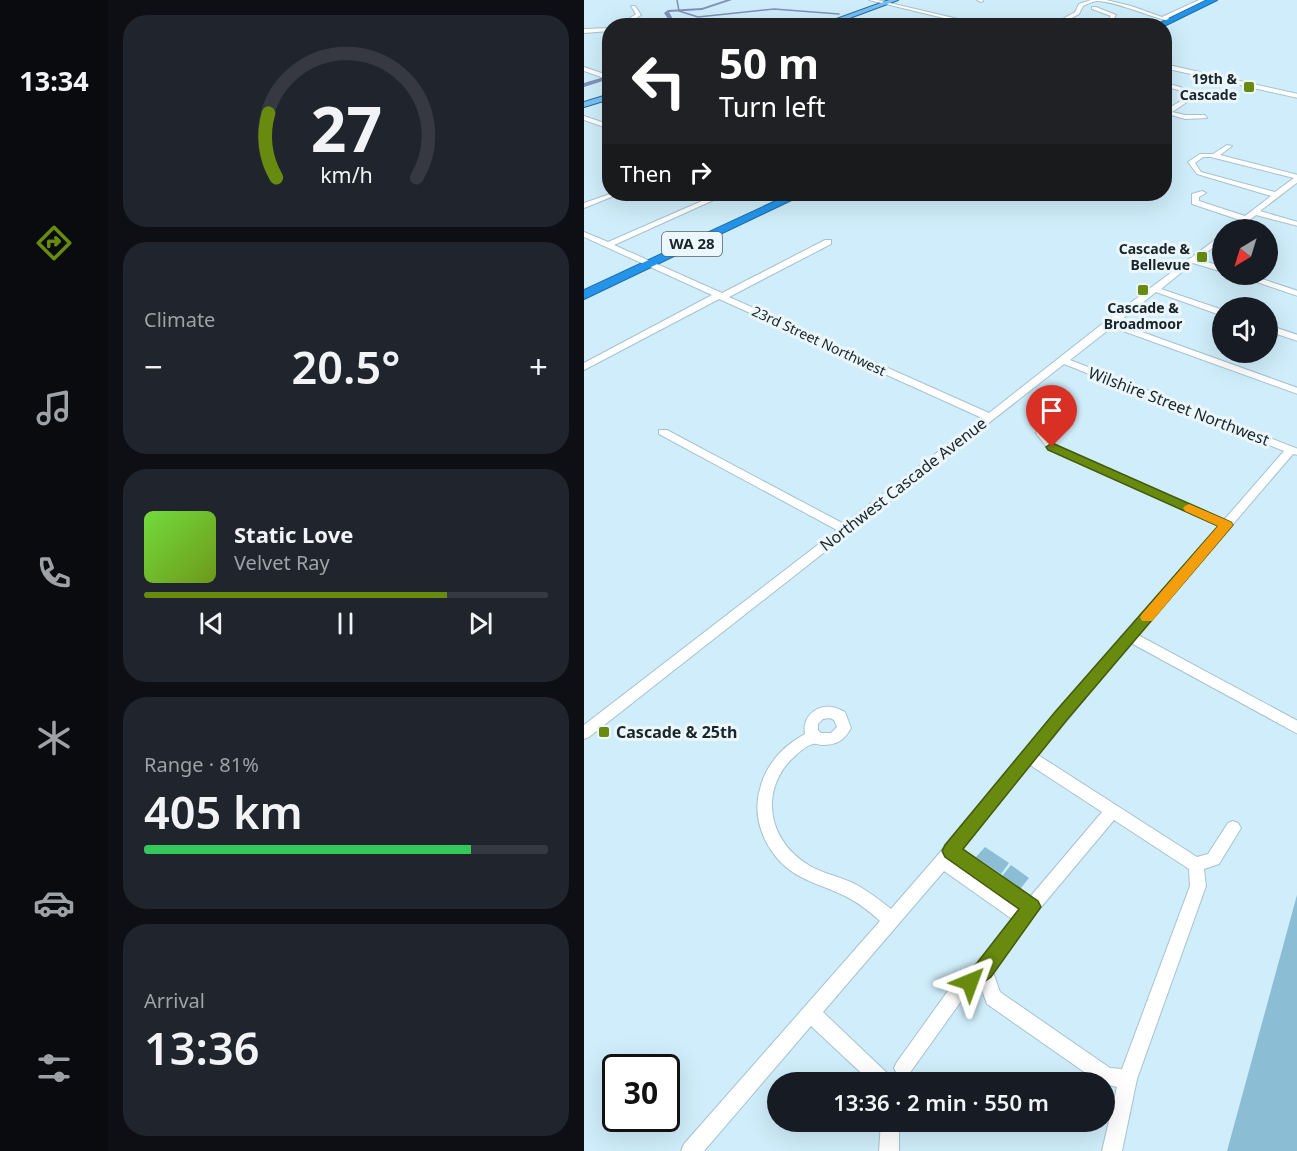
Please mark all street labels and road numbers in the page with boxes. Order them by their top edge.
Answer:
road number: WA 28 [662,232,722,256]
street label: 23rd Street Northwest [749,301,889,380]
street label: Wilshire Street Northwest [1085,361,1273,451]
street label: Northwest Cascade Avenue [815,412,991,556]

